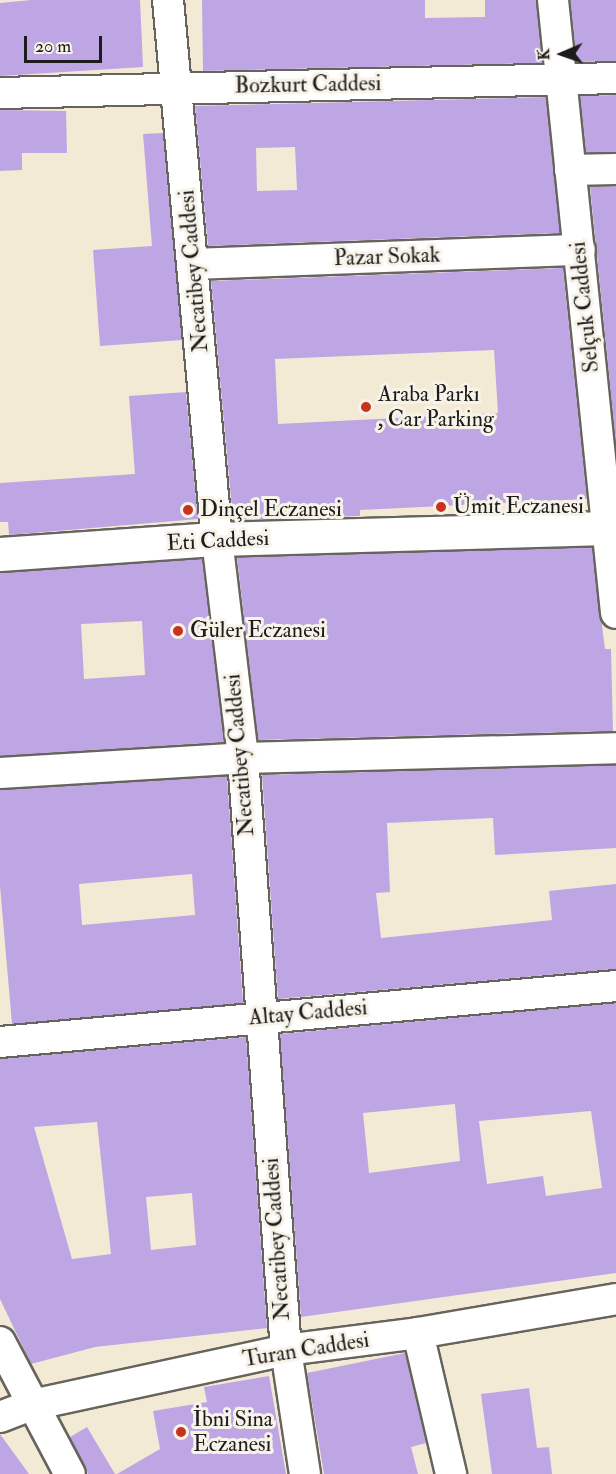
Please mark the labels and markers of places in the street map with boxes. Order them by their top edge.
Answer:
place label: Araba Parkı , Car Parking [378,381,494,433]
marker: Araba Parkı , Car Parking [359,400,373,414]
place label: Ümit Eczanesi [453,494,584,520]
place label: Dinçel Eczanesi [200,497,342,523]
marker: Ümit Eczanesi [434,500,448,514]
marker: Dinçel Eczanesi [181,503,195,517]
place label: Güler Eczanesi [190,618,326,644]
marker: Güler Eczanesi [171,624,185,638]
place label: İbni Sina Eczanesi [193,1406,273,1458]
marker: İbni Sina Eczanesi [174,1425,188,1439]

